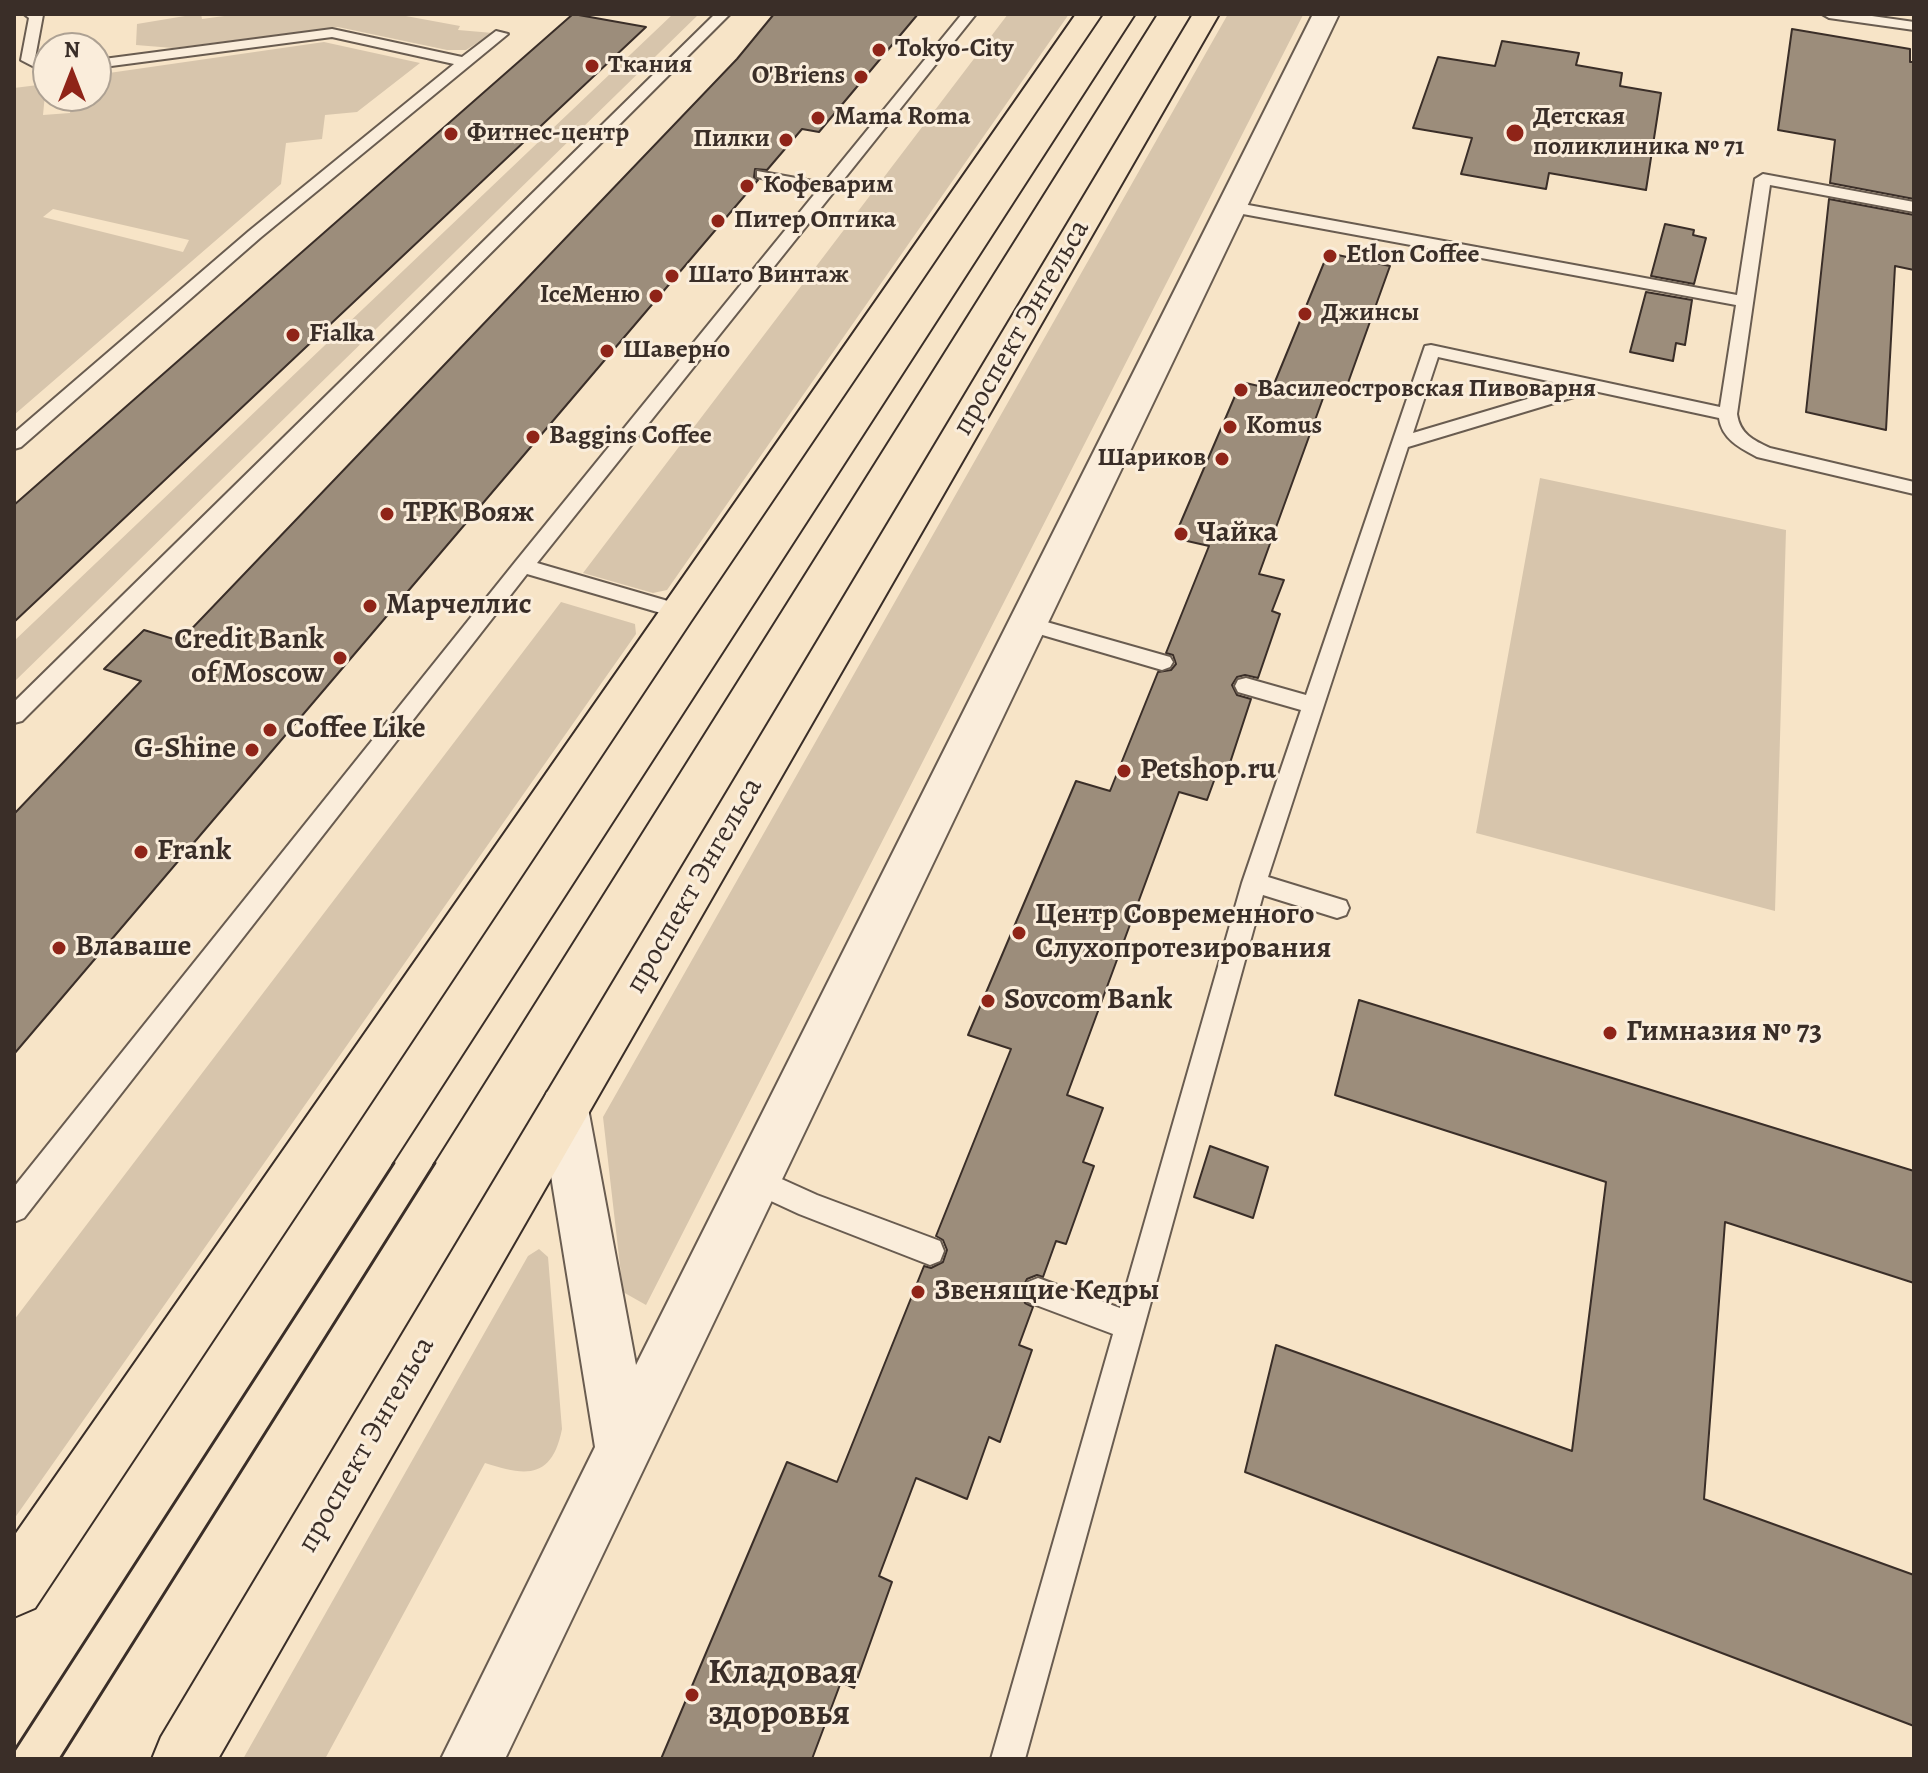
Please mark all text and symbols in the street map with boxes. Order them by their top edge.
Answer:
north arrow [32,32,112,112]
place label: Tokyo-City [895,34,1014,66]
text: N [64,35,80,65]
marker: Tokyo-City [870,41,888,59]
place label: Ткания [608,50,692,82]
marker: Ткания [583,57,601,75]
place label: O'Briens [752,61,845,93]
marker: O'Briens [852,68,870,86]
place label: Mama Roma [834,102,971,134]
place label: Детская поликлиника № 71 [1533,102,1744,164]
marker: Mama Roma [809,109,827,127]
place label: Фитнес-центр [467,118,629,150]
marker: Детская поликлиника № 71 [1504,122,1526,144]
place label: Пилки [693,124,770,156]
marker: Фитнес-центр [442,125,460,143]
marker: Пилки [777,131,795,149]
place label: Кофеварим [763,170,894,202]
marker: Кофеварим [738,177,756,195]
place label: Питер Оптика [734,205,896,237]
marker: Питер Оптика [709,212,727,230]
street label: проспект Энгельса [946,214,1098,442]
place label: Etlon Coffee [1346,240,1480,272]
marker: Etlon Coffee [1321,247,1339,265]
place label: Шато Винтаж [688,260,849,292]
marker: Шато Винтаж [663,267,681,285]
place label: IceМеню [540,280,640,312]
marker: IceМеню [647,287,665,305]
place label: Джинсы [1321,298,1419,330]
marker: Джинсы [1296,305,1314,323]
place label: Fialka [309,319,375,351]
marker: Fialka [284,326,302,344]
place label: Шаверно [623,335,730,367]
marker: Шаверно [598,342,616,360]
place label: Василеостровская Пивоварня [1257,374,1596,406]
marker: Василеостровская Пивоварня [1232,381,1250,399]
place label: Komus [1246,411,1322,443]
marker: Komus [1221,418,1239,436]
place label: Baggins Coffee [549,421,712,453]
marker: Baggins Coffee [524,428,542,446]
place label: Шариков [1097,443,1206,475]
marker: Шариков [1213,450,1231,468]
place label: ТРК Вояж [403,496,534,532]
marker: ТРК Вояж [378,505,396,523]
place label: Чайка [1197,516,1278,552]
marker: Чайка [1172,525,1190,543]
place label: Марчеллис [386,588,532,624]
marker: Марчеллис [361,597,379,615]
place label: Credit Bank of Moscow [174,623,324,694]
marker: Credit Bank of Moscow [331,649,349,667]
place label: Coffee Like [286,712,426,748]
marker: Coffee Like [261,721,279,739]
place label: G-Shine [134,732,236,768]
marker: G-Shine [243,741,261,759]
place label: Petshop.ru [1140,753,1276,789]
marker: Petshop.ru [1115,762,1133,780]
street label: проспект Энгельса [619,772,771,1000]
place label: Frank [157,834,231,870]
marker: Frank [132,843,150,861]
place label: Центр Современного Слухопротезирования [1035,898,1331,968]
marker: Центр Современного Слухопротезирования [1010,924,1028,942]
place label: Влаваше [75,930,191,966]
marker: Влаваше [50,939,68,957]
place label: Sovcom Bank [1004,983,1172,1019]
marker: Sovcom Bank [979,992,997,1010]
place label: Гимназия № 73 [1626,1015,1822,1051]
marker: Гимназия № 73 [1601,1024,1619,1042]
place label: Звенящие Кедры [934,1274,1159,1310]
marker: Звенящие Кедры [909,1283,927,1301]
street label: проспект Энгельса [291,1331,443,1559]
place label: Кладовая здоровья [708,1652,857,1737]
marker: Кладовая здоровья [683,1686,701,1704]

